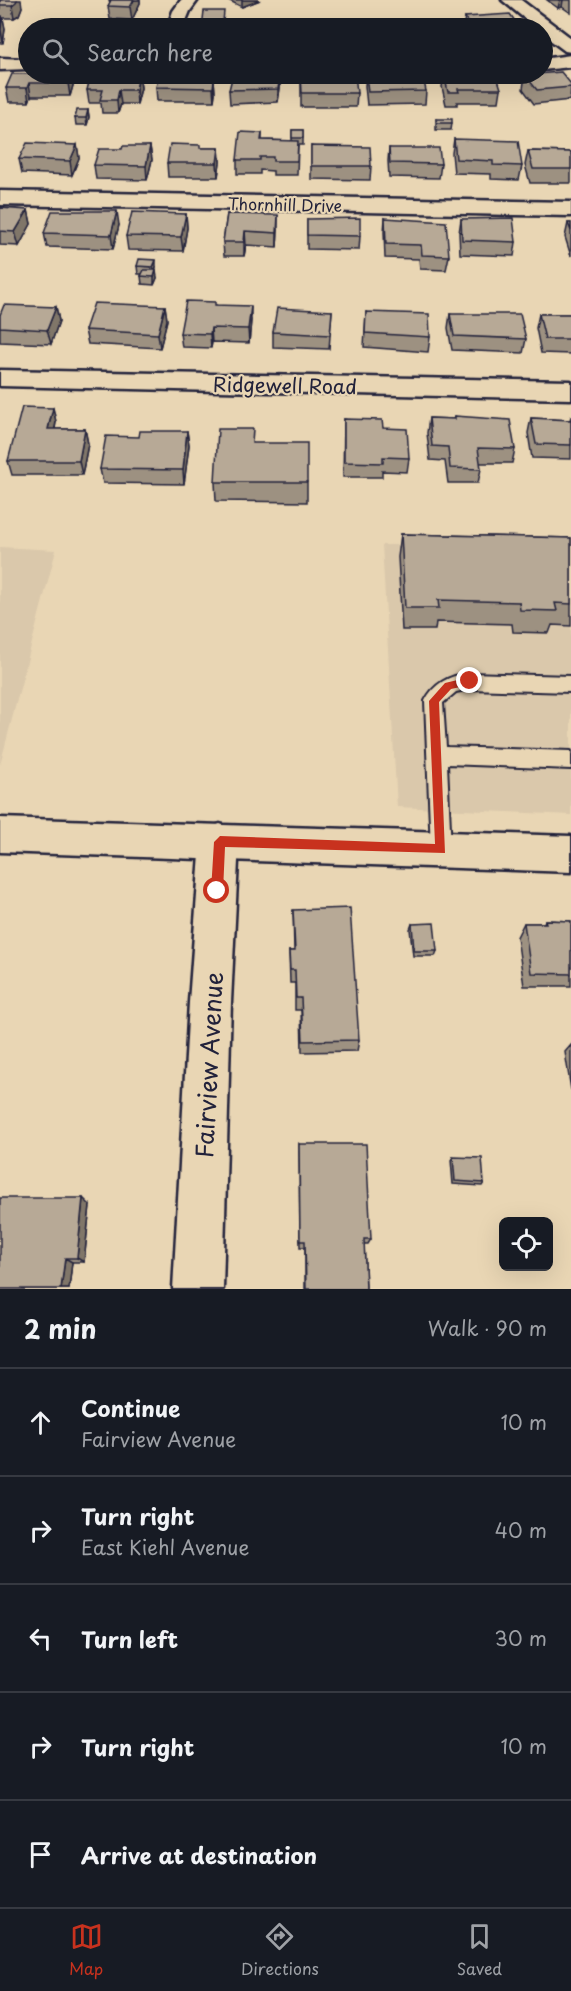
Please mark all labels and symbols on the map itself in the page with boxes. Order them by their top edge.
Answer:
street label: Thornhill Drive [228,191,342,217]
street label: Ridgewell Road [213,369,357,401]
route end [456,667,482,693]
route start [203,877,229,903]
street label: Fairview Avenue [185,971,231,1159]

